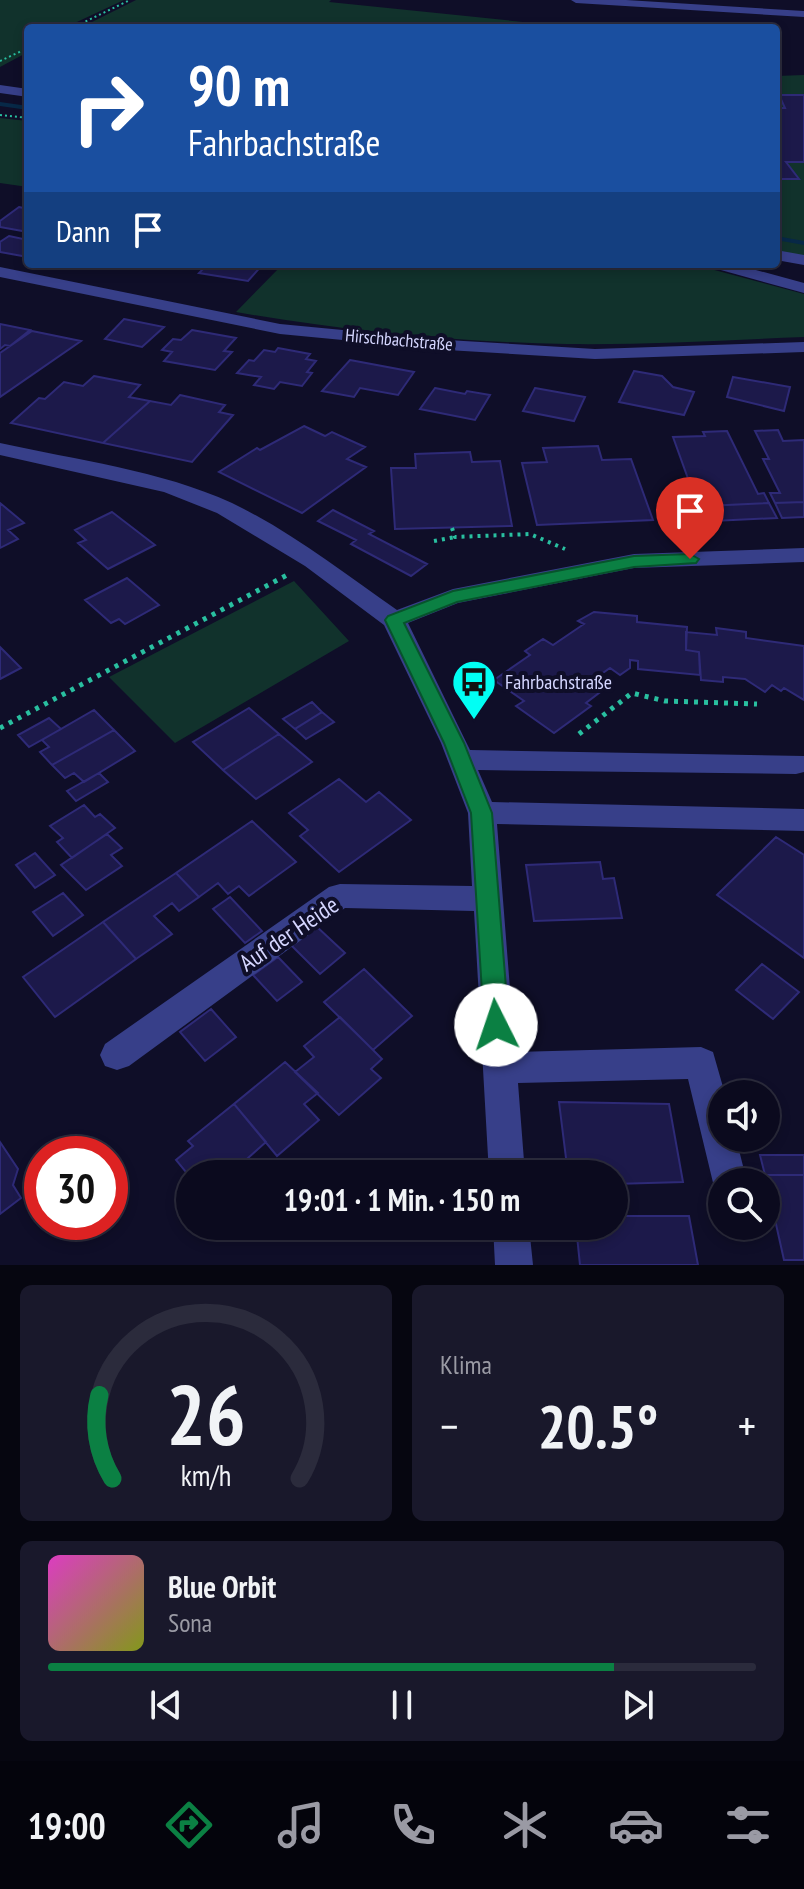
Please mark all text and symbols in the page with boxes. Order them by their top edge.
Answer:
text: 90 m [188,49,290,121]
icon: right [56,56,160,160]
text: Fahrbachstraße [188,119,380,166]
icon: arrive [126,208,170,252]
text: Dann [56,211,110,250]
street label: Hirschbachstraße [344,323,454,356]
pin [656,477,724,559]
icon: arrive [668,489,712,533]
bus stop icon: Fahrbachstraße [450,658,498,721]
place label: Fahrbachstraße [505,669,612,695]
street label: Auf der Heide [233,889,344,978]
position arrow [454,983,538,1067]
map controls [708,1080,780,1240]
button: sound [708,1080,780,1152]
speed limit sign: 30 [24,1136,128,1240]
button: search [708,1168,780,1240]
text: 19:01 · 1 Min. · 150 m [284,1180,520,1219]
text: Klima [440,1348,492,1381]
text: 26 [166,1360,246,1468]
text: 20.5° [538,1387,658,1465]
text: − [440,1397,458,1454]
text: + [738,1397,756,1454]
text: km/h [181,1457,231,1494]
text: Blue Orbit [168,1567,276,1606]
text: Sona [168,1606,212,1639]
icon: previous [144,1683,188,1727]
icon: pause [380,1683,424,1727]
icon: next [616,1683,660,1727]
icon: directions [161,1797,217,1853]
icon: music [273,1797,329,1853]
icon: phone [385,1797,441,1853]
icon: climate [497,1797,553,1853]
icon: car [608,1797,664,1853]
icon: filters [720,1797,776,1853]
text: 19:00 [28,1802,106,1849]

